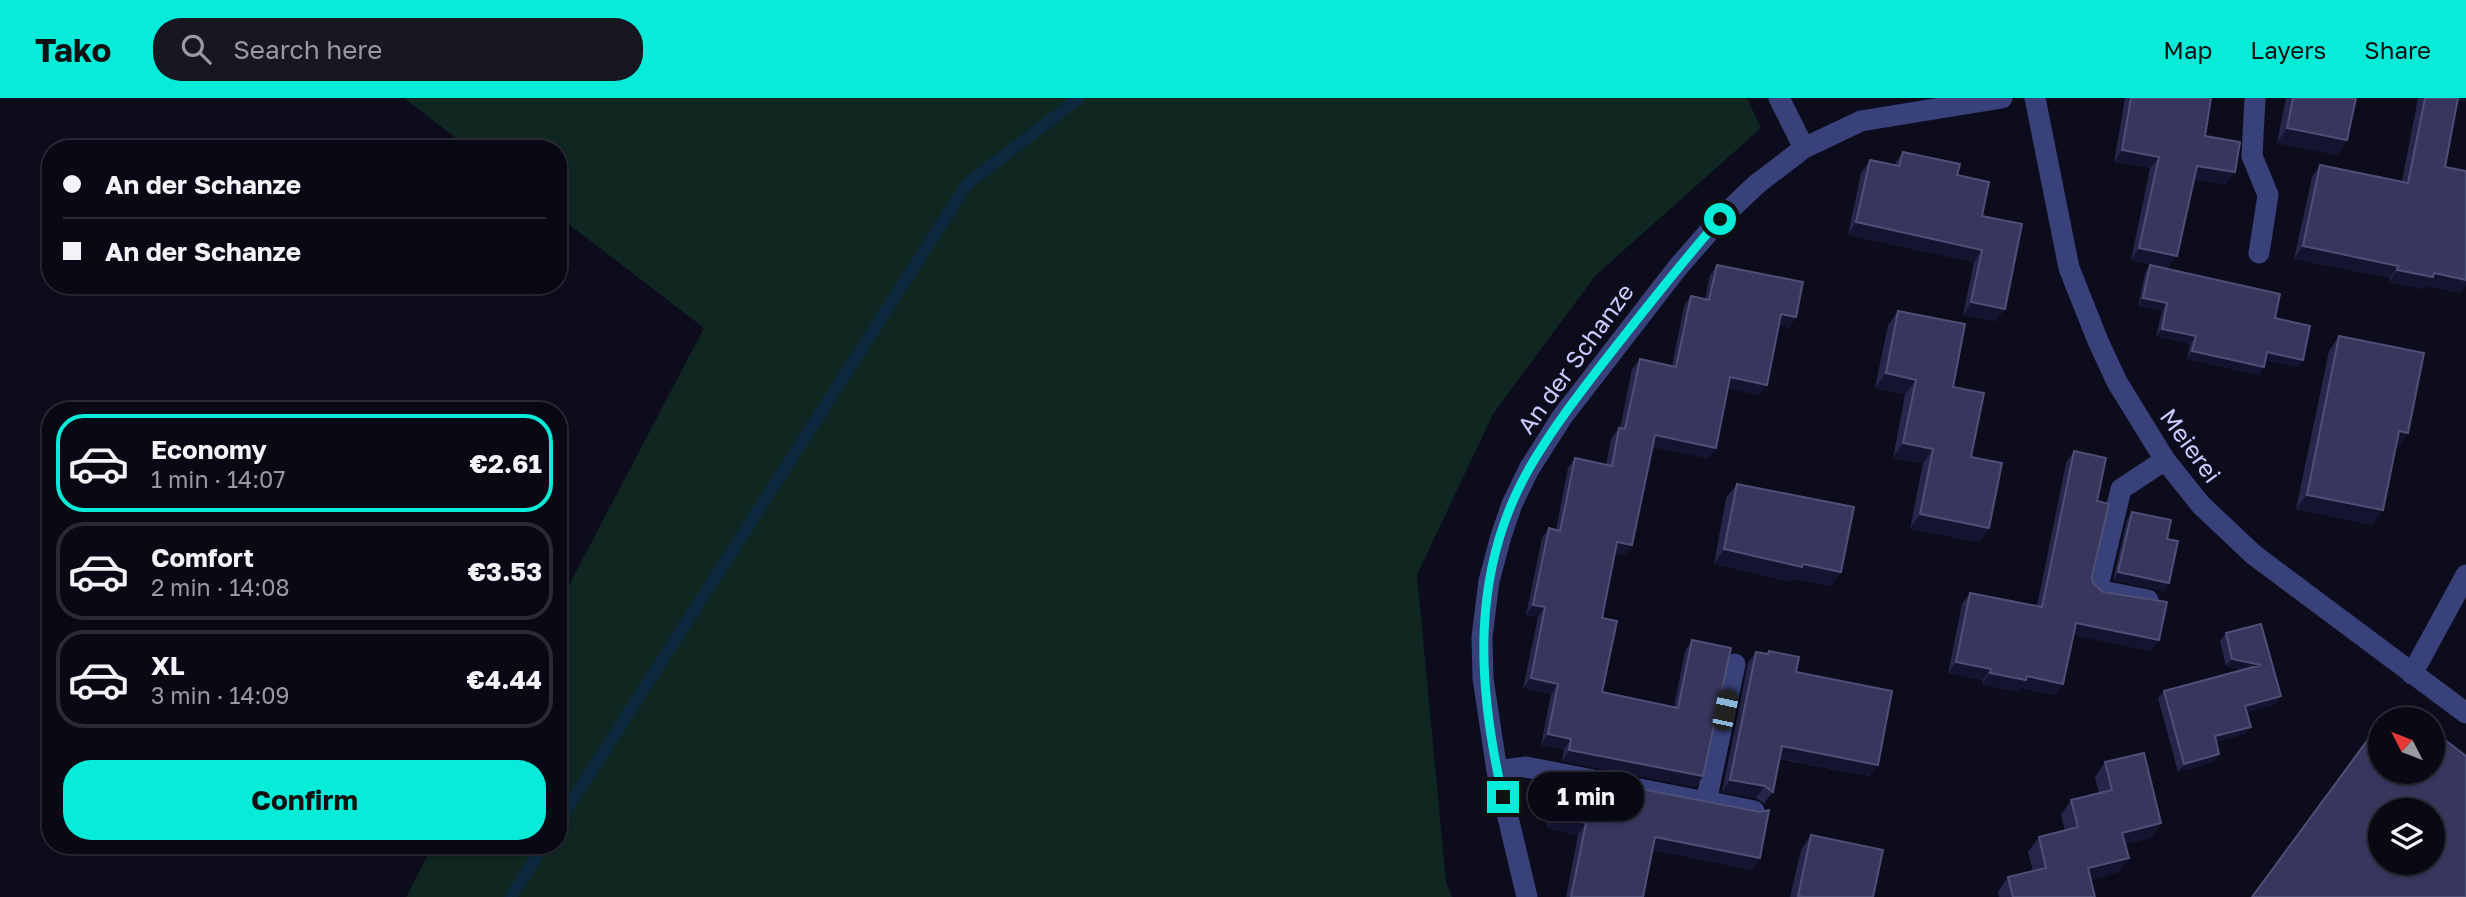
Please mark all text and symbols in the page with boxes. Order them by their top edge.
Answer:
search box [153,18,643,81]
text: Tako [35,30,111,69]
icon: search [177,30,215,68]
text: Search here [233,34,382,65]
text: Map [2163,35,2212,64]
text: Layers [2250,35,2326,64]
text: Share [2364,35,2431,64]
text: An der Schanze [105,169,301,200]
route start [1704,203,1736,235]
text: An der Schanze [105,236,301,267]
street label: An der Schanze [1511,277,1639,439]
street label: Meierei [2155,402,2228,488]
icon: car [67,432,130,495]
text: Economy [151,434,267,465]
text: €2.61 [470,448,542,479]
text: 1 min · 14:07 [151,465,286,493]
icon: car [67,540,130,603]
text: Comfort [151,542,254,573]
text: €3.53 [468,556,542,587]
text: 2 min · 14:08 [151,573,290,601]
icon: car [67,648,130,711]
text: XL [151,650,185,681]
text: €4.44 [467,664,542,695]
text: 3 min · 14:09 [151,681,290,709]
car [1711,687,1740,733]
north arrow [2368,707,2445,784]
map controls [2368,707,2445,875]
button: Confirm [63,760,546,840]
callout: 1 min [1528,772,1643,822]
route end [1487,781,1519,813]
text: 1 min [1557,782,1615,810]
button: layers [2368,798,2445,875]

